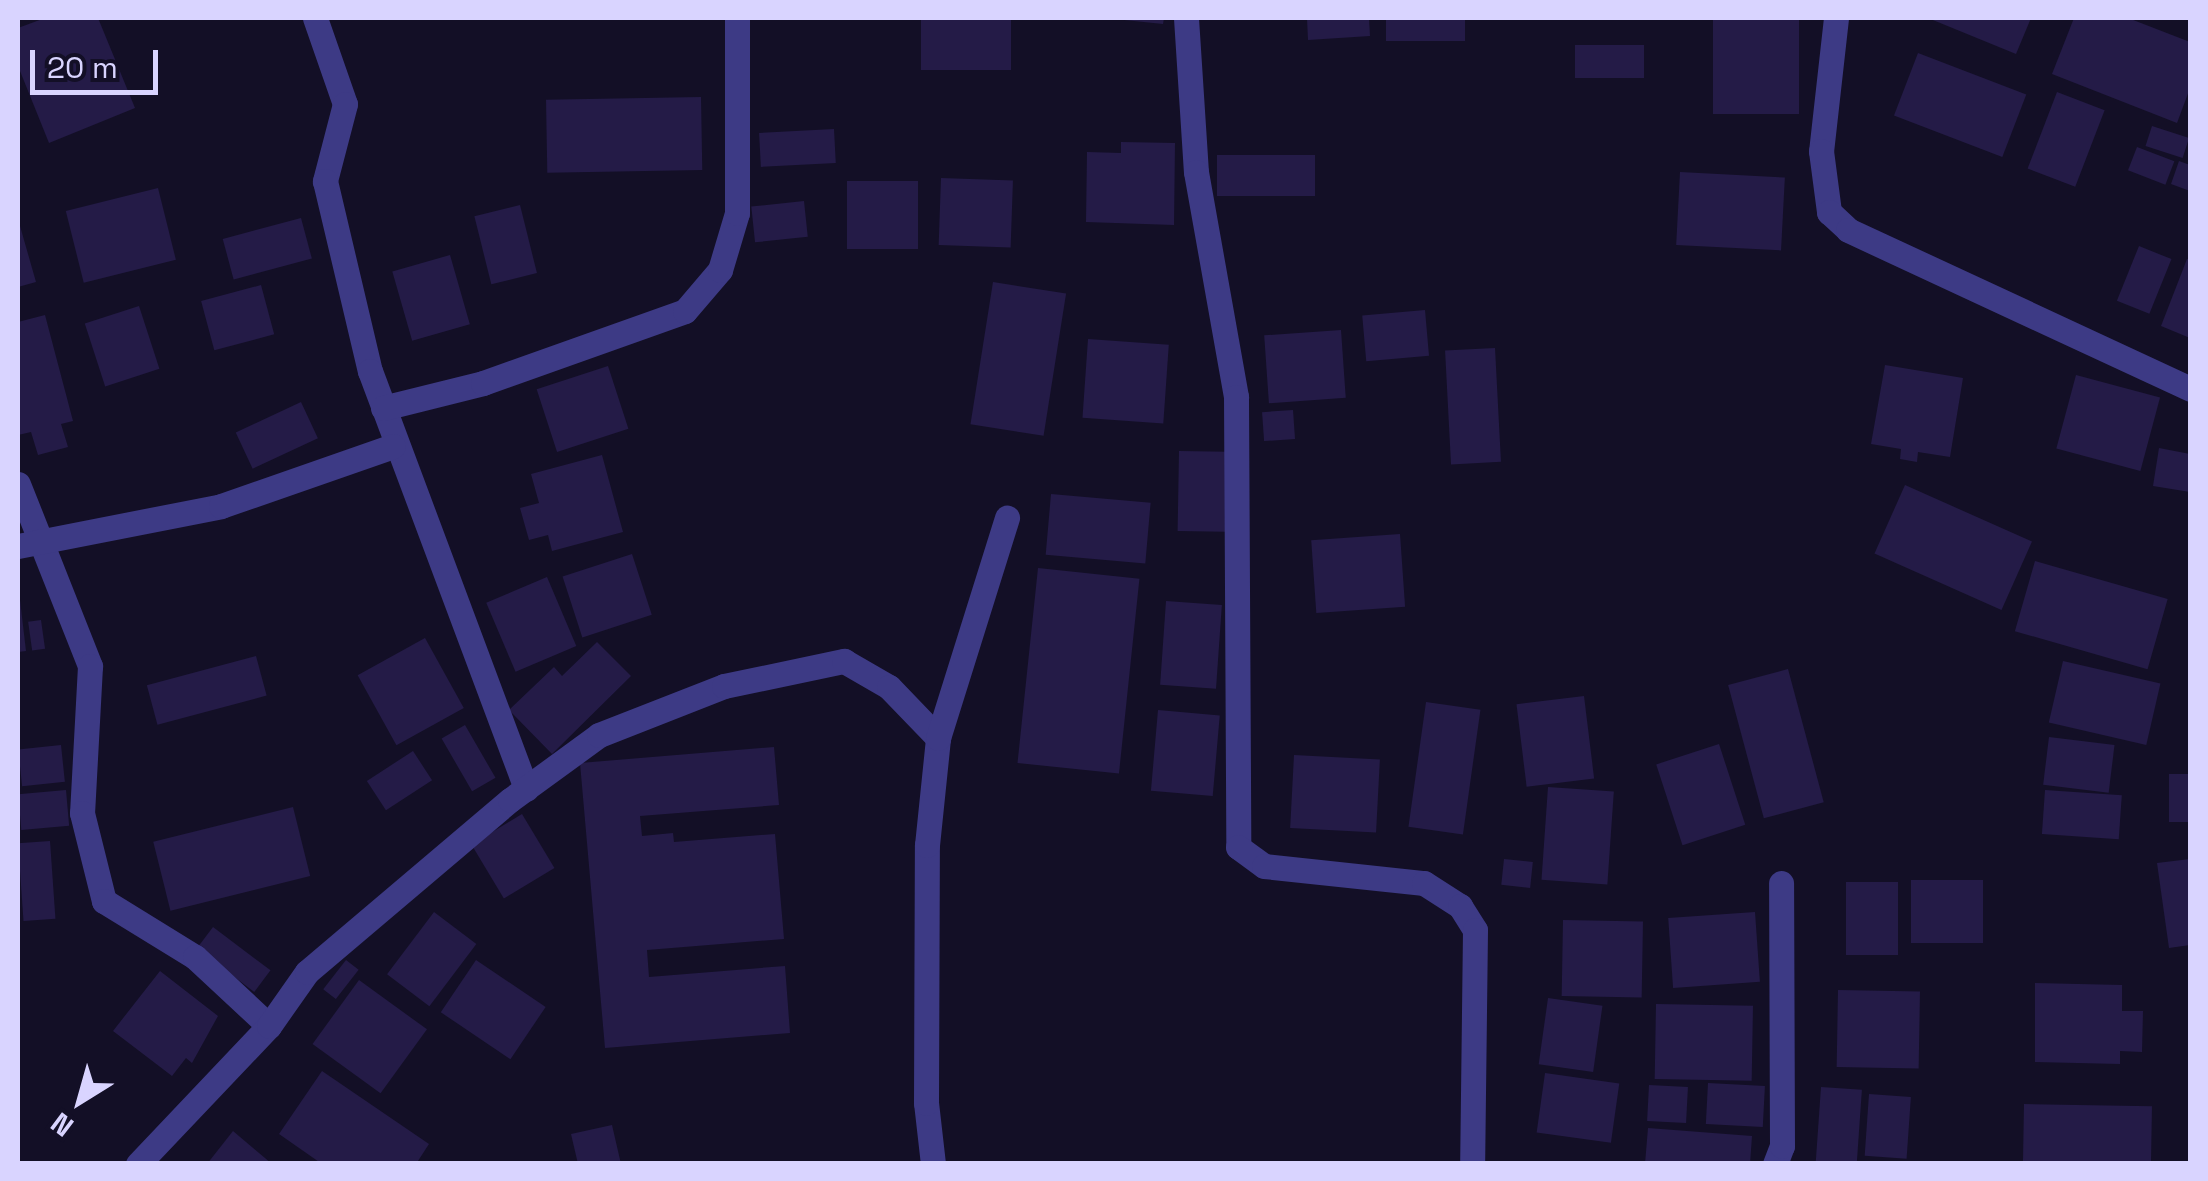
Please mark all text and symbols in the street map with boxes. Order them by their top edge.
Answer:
scale bar [35,30,162,92]
text: 20 m [47,48,118,87]
north arrow [30,1051,130,1151]
text: N [44,1105,80,1145]

